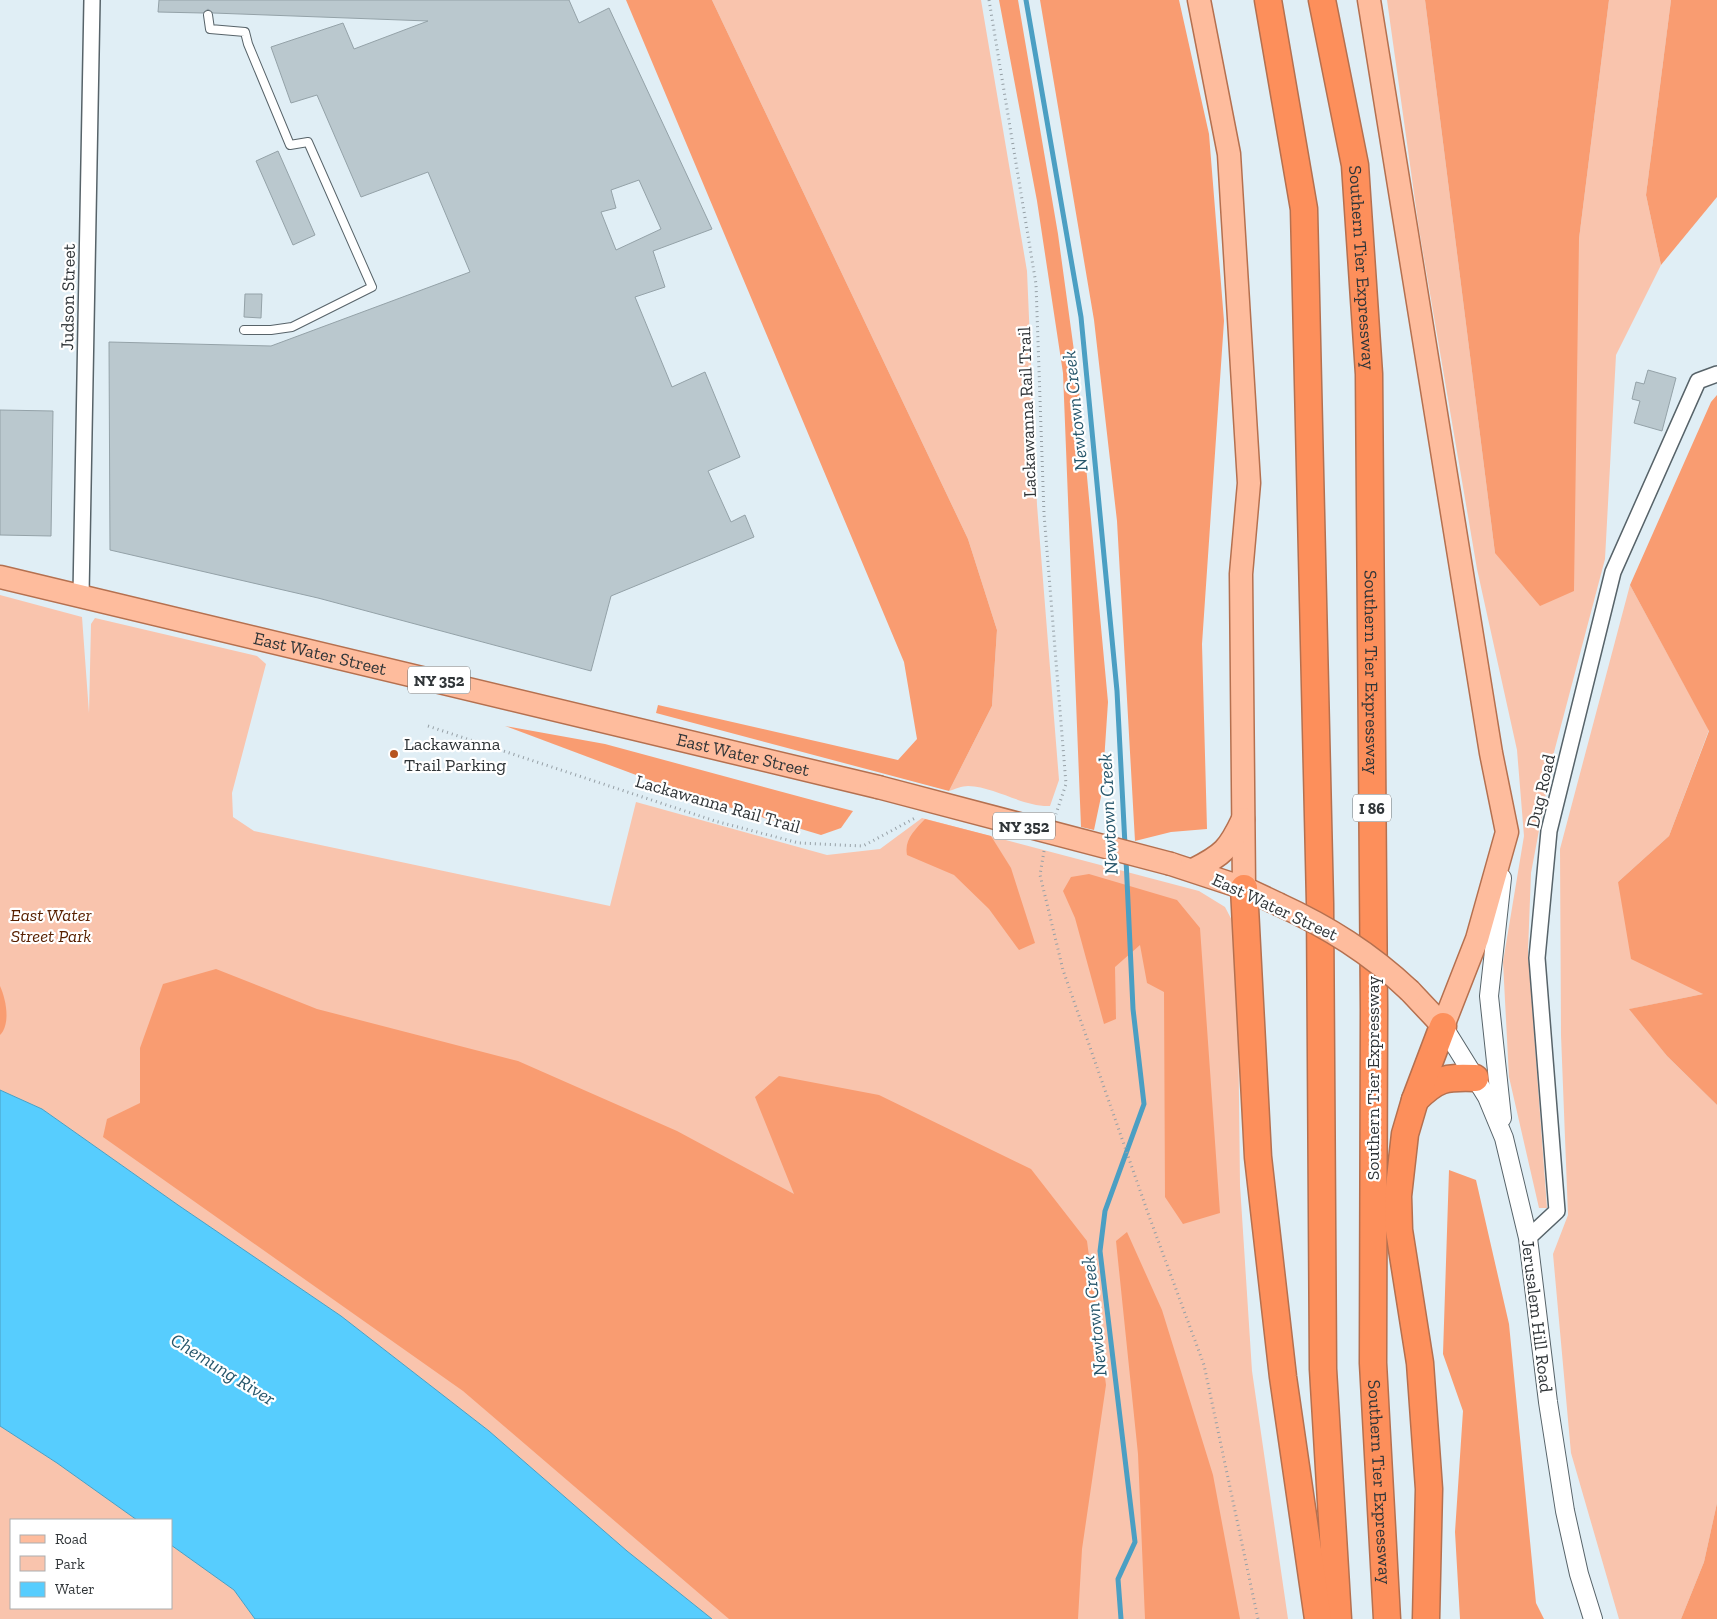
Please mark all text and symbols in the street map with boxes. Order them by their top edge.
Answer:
street label: Southern Tier Expressway [1344,165,1380,371]
street label: Judson Street [56,243,80,351]
street label: Lackawanna Rail Trail [1013,326,1041,498]
water label: Newtown Creek [1057,349,1093,473]
street label: Southern Tier Expressway [1360,570,1383,776]
street label: East Water Street [251,627,389,680]
road number: NY 352 [408,666,470,694]
street label: East Water Street [674,728,812,781]
place label: Lackawanna Trail Parking [404,733,506,776]
marker: Lackawanna Trail Parking [388,748,400,760]
street label: Dug Road [1522,752,1560,830]
water label: Newtown Creek [1093,753,1123,875]
street label: Lackawanna Rail Trail [633,770,803,838]
road number: I 86 [1353,794,1391,821]
road number: NY 352 [993,812,1055,839]
street label: East Water Street [1209,868,1342,946]
park label: East Water Street Park [10,904,92,947]
street label: Southern Tier Expressway [1362,975,1384,1180]
street label: Jerusalem Hill Road [1517,1238,1557,1394]
water label: Newtown Creek [1076,1254,1112,1378]
water label: Chemung River [167,1328,280,1410]
street label: Southern Tier Expressway [1363,1379,1396,1586]
legend [10,1519,172,1609]
text: Road [55,1530,88,1548]
text: Park [55,1555,85,1573]
text: Water [55,1580,95,1598]

